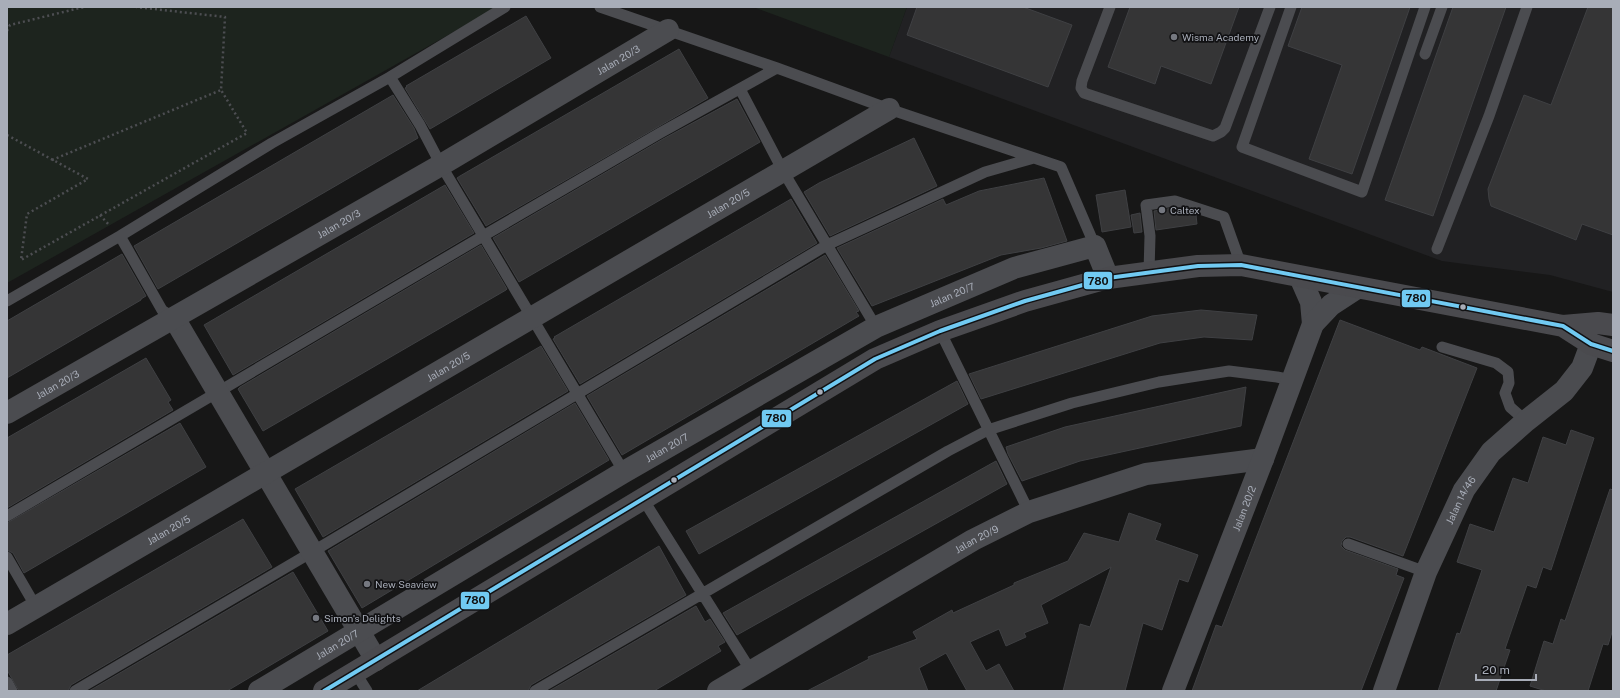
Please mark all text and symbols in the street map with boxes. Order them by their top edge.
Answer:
place label: Wisma Academy [1182,31,1260,43]
marker: Wisma Academy [1169,32,1179,42]
street label: Jalan 20/3 [594,42,642,77]
street label: Jalan 20/5 [704,186,752,220]
place label: Caltex [1170,204,1200,216]
marker: Caltex [1157,205,1167,215]
street label: Jalan 20/3 [315,206,363,241]
line badge: 780 [1083,271,1113,290]
text: 780 [1087,275,1109,287]
street label: Jalan 20/7 [928,280,976,309]
line badge: 780 [1401,289,1431,308]
text: 780 [1405,292,1427,304]
unlabelled marker [1458,302,1468,312]
street label: Jalan 20/5 [424,349,472,384]
street label: Jalan 20/3 [34,367,81,401]
unlabelled marker [815,387,825,397]
line badge: 780 [761,409,792,428]
text: 780 [765,412,787,424]
street label: Jalan 20/7 [643,430,690,465]
street label: Jalan 14/46 [1443,474,1478,526]
unlabelled marker [669,475,679,485]
street label: Jalan 20/2 [1230,484,1258,533]
street label: Jalan 20/5 [145,512,192,547]
street label: Jalan 20/9 [952,522,1000,556]
place label: New Seaview [375,578,437,590]
marker: New Seaview [362,579,372,589]
line badge: 780 [460,591,490,610]
text: 780 [464,594,486,606]
place label: Simon's Delights [324,612,401,624]
marker: Simon's Delights [311,613,321,623]
street label: Jalan 20/7 [313,627,361,662]
scale bar [1476,656,1536,682]
text: 20 m [1482,663,1510,677]

